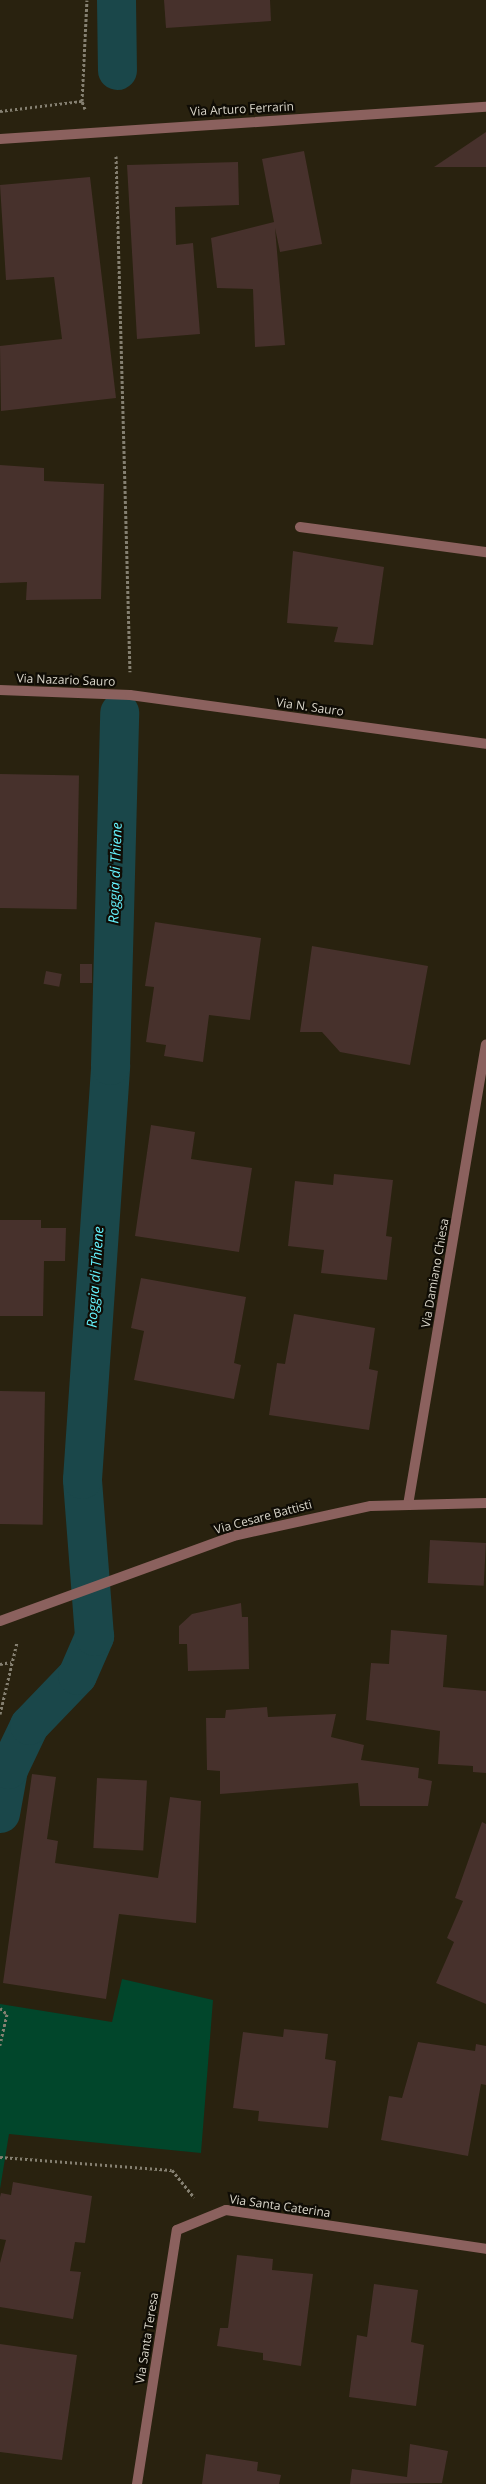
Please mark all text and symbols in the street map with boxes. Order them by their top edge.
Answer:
street label: Via Arturo Ferrarin [190,99,294,119]
street label: Via Nazario Sauro [16,671,116,689]
street label: Via N. Sauro [275,695,345,719]
water label: Roggia di Thiene [105,822,125,924]
street label: Via Damiano Chiesa [418,1217,452,1329]
water label: Roggia di Thiene [83,1226,107,1328]
street label: Via Cesare Battisti [213,1497,313,1537]
street label: Via Santa Caterina [229,2192,331,2220]
street label: Via Santa Teresa [133,2291,161,2385]

